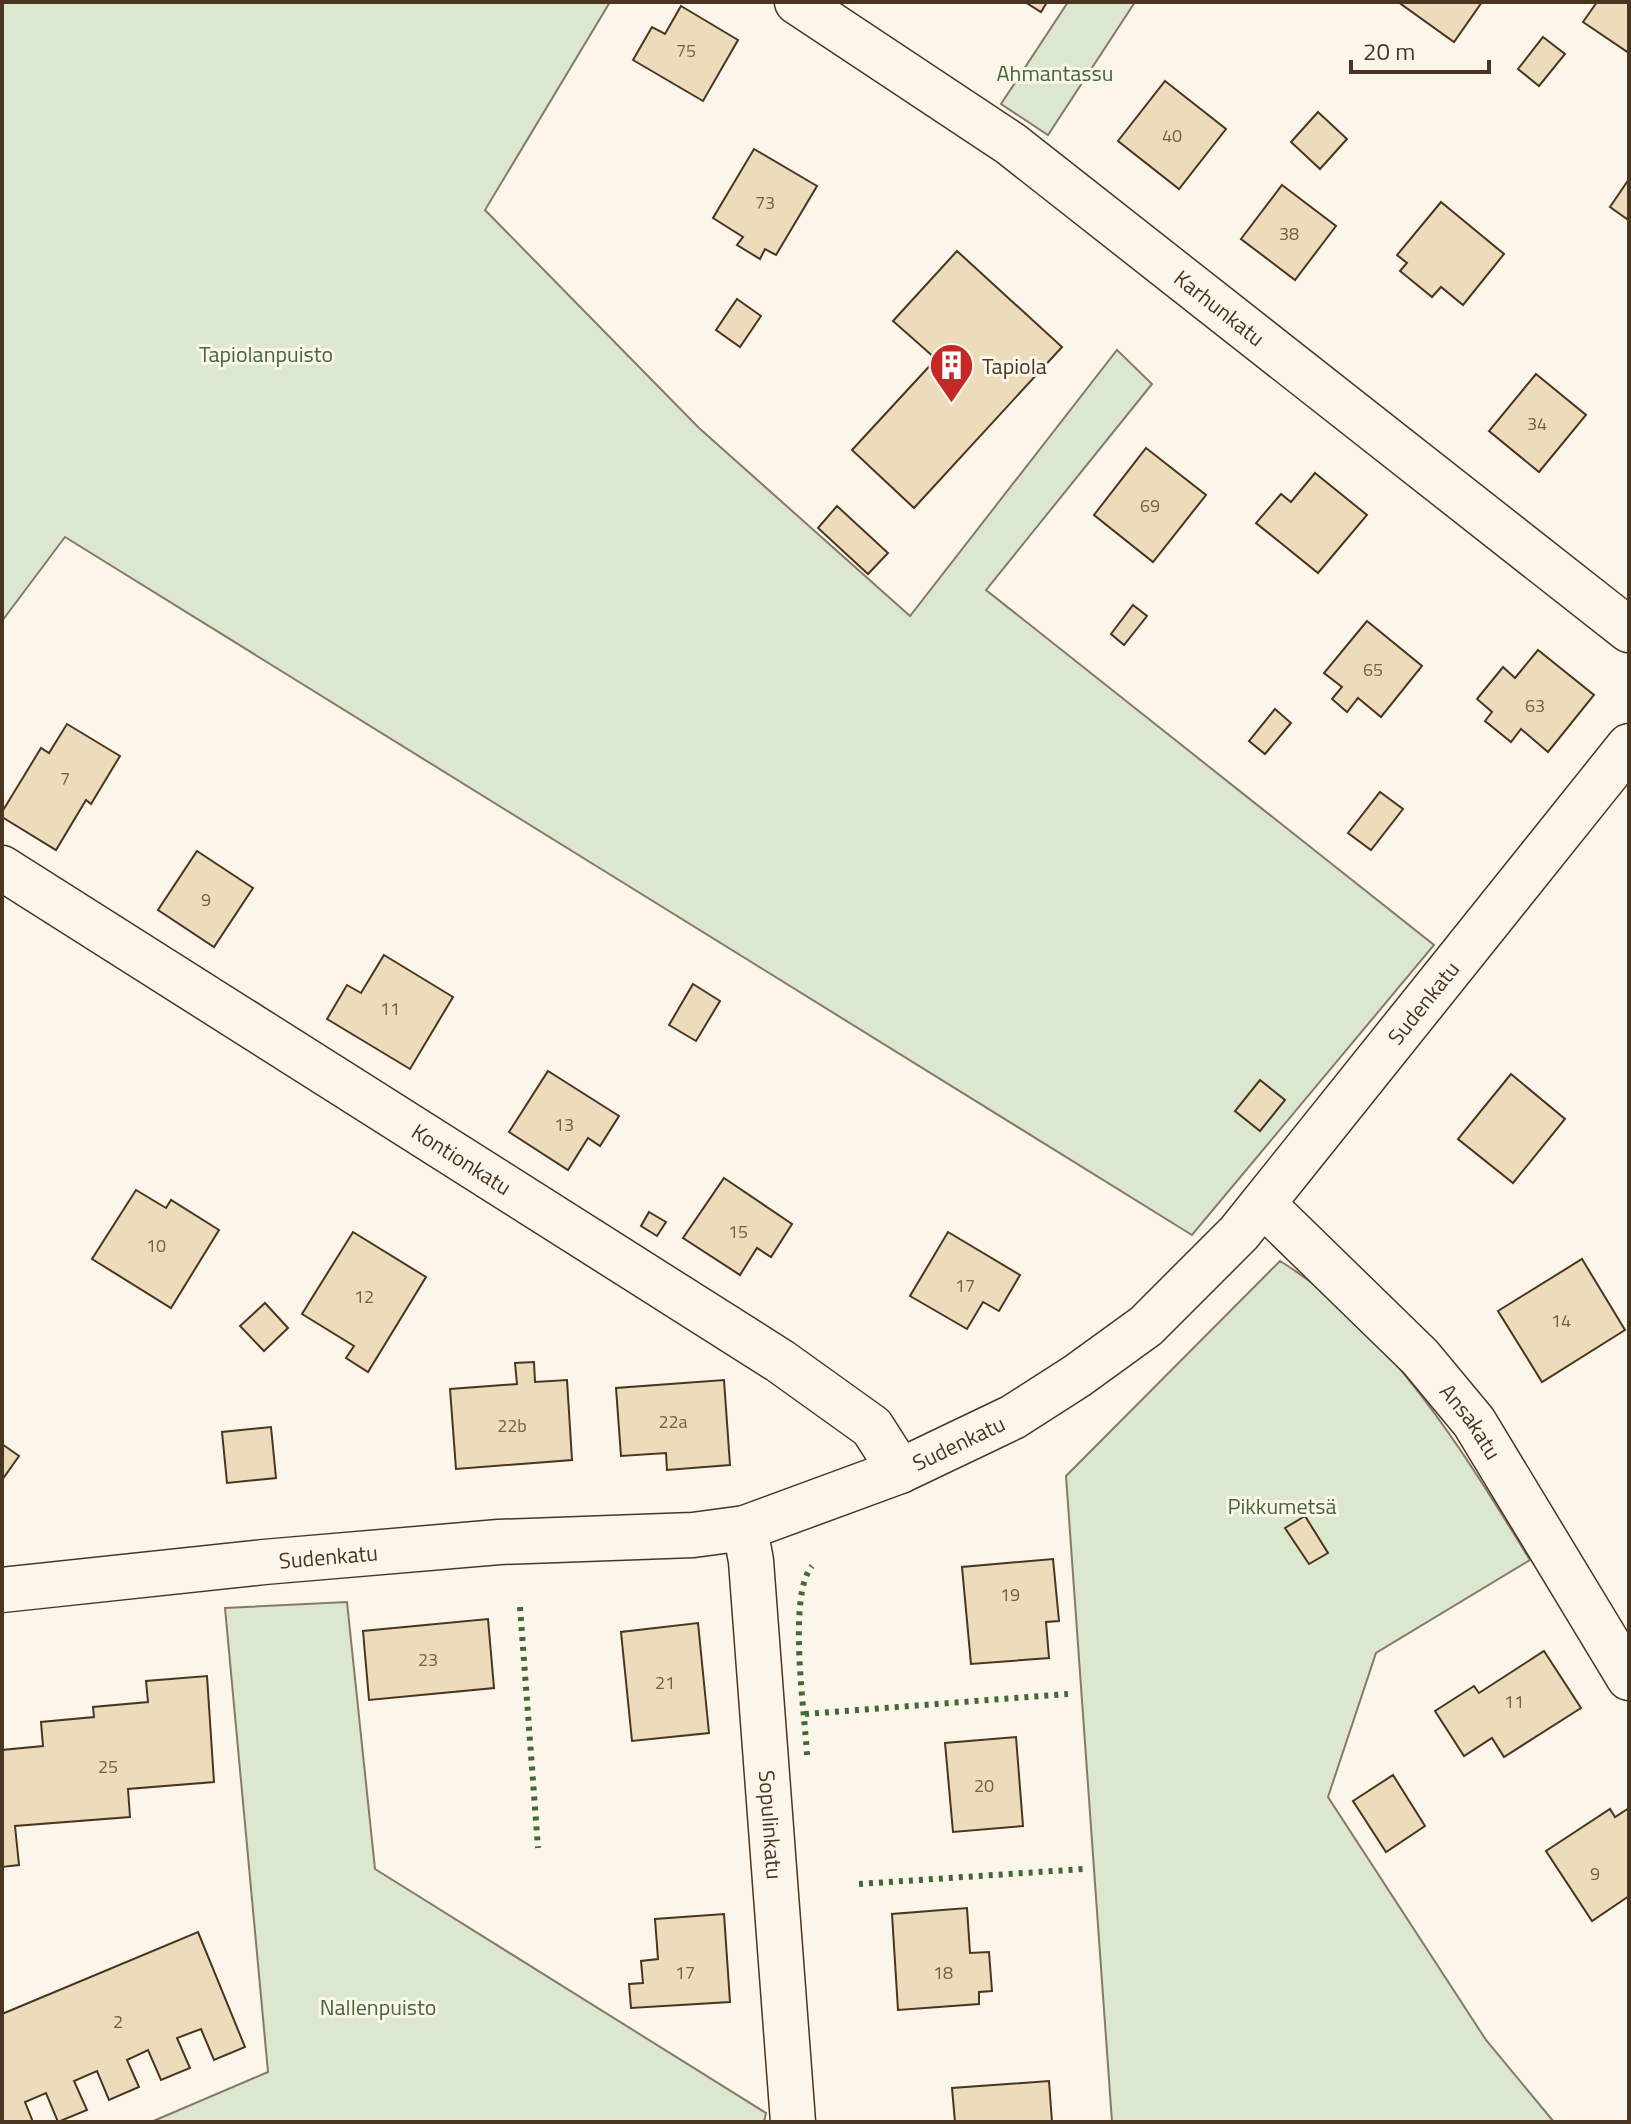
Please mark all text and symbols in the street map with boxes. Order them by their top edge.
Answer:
scale bar [1351,24,1489,74]
text: 20 m [1363,33,1415,69]
house number: 75 [676,37,696,64]
park label: Ahmantassu [997,56,1113,90]
house number: 40 [1162,122,1182,149]
house number: 73 [755,189,775,216]
house number: 38 [1279,220,1299,247]
street label: Karhunkatu [1167,261,1272,354]
park label: Tapiolanpuisto [199,337,333,371]
building icon: Tapiola [927,342,975,405]
place label: Tapiola [982,349,1047,383]
house number: 34 [1527,410,1547,437]
house number: 69 [1140,492,1160,519]
house number: 65 [1363,656,1383,683]
house number: 63 [1525,692,1545,719]
house number: 7 [60,765,70,792]
house number: 9 [201,886,211,913]
street label: Sudenkatu [1379,953,1468,1052]
house number: 11 [380,995,400,1022]
house number: 13 [554,1111,574,1138]
street label: Kontionkatu [405,1115,518,1204]
house number: 15 [728,1218,748,1245]
house number: 10 [146,1232,166,1259]
house number: 17 [955,1272,975,1299]
house number: 12 [354,1283,374,1310]
house number: 14 [1551,1307,1571,1334]
street label: Ansakatu [1432,1376,1510,1466]
street label: Sudenkatu [907,1406,1011,1480]
house number: 22a [658,1408,688,1435]
house number: 22b [497,1412,527,1439]
park label: Pikkumetsä [1227,1489,1337,1523]
street label: Sudenkatu [277,1535,379,1578]
house number: 19 [1000,1581,1020,1608]
house number: 23 [418,1646,438,1673]
house number: 21 [655,1669,675,1696]
house number: 11 [1504,1688,1524,1715]
house number: 25 [98,1753,118,1780]
street label: Sopulinkatu [750,1769,792,1881]
house number: 20 [974,1772,994,1799]
house number: 9 [1590,1860,1600,1887]
house number: 17 [675,1959,695,1986]
house number: 18 [933,1959,953,1986]
park label: Nallenpuisto [320,1990,436,2024]
house number: 2 [113,2008,123,2035]

